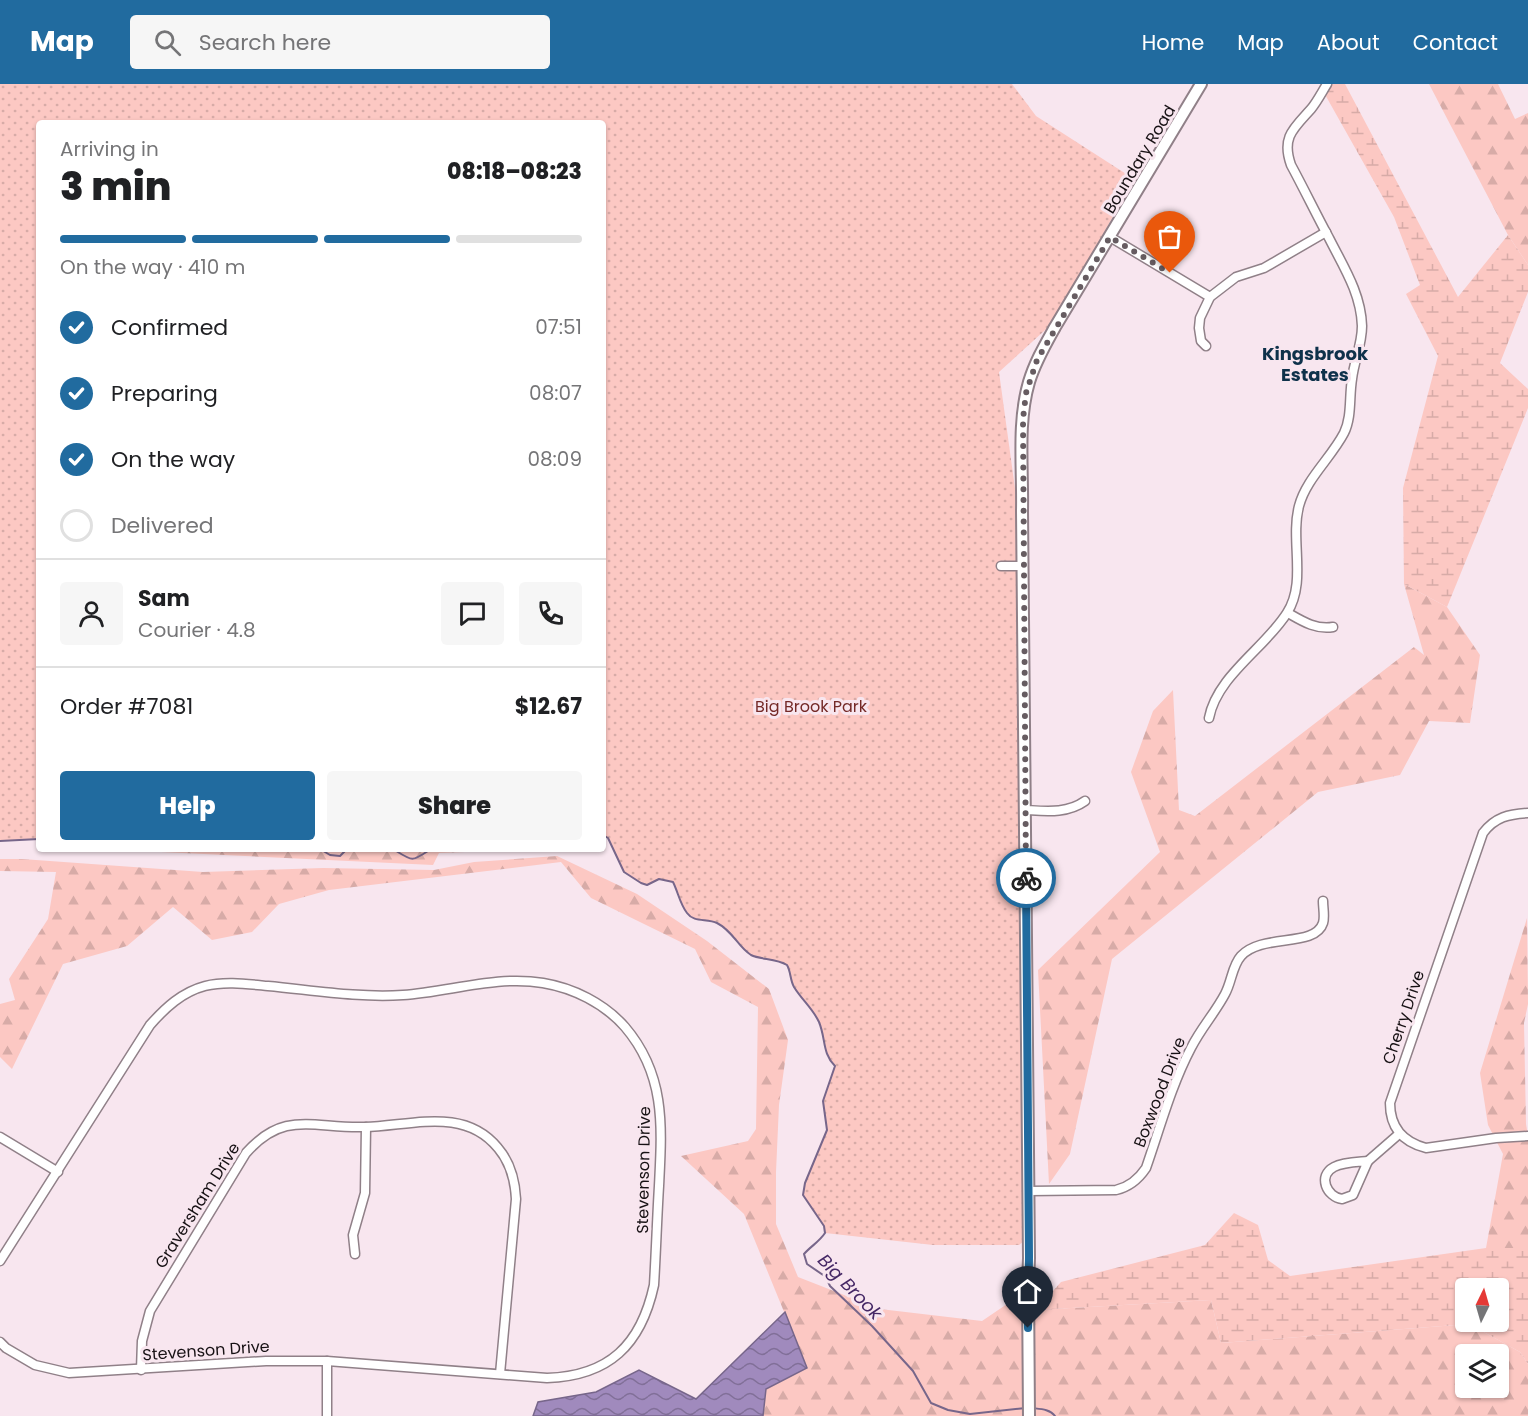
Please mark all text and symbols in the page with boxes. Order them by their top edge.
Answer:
search box [130,15,550,69]
text: Map [30,22,94,61]
icon: search [151,26,184,59]
text: Search here [199,27,331,58]
text: Home [1142,28,1204,57]
text: Map [1237,28,1284,57]
text: About [1317,28,1380,57]
text: Contact [1413,28,1498,57]
street label: Boundary Road [1098,101,1181,218]
text: Arriving in [60,135,159,163]
text: 08:18–08:23 [447,156,582,187]
text: 3 min [60,159,172,214]
pin [1144,211,1195,273]
icon: bag [1153,220,1186,253]
text: On the way · 410 m [60,253,245,281]
icon: check [60,311,93,344]
text: Confirmed [111,312,228,343]
text: 07:51 [535,313,582,341]
district label: Kingsbrook Estates [1262,341,1369,387]
icon: check [60,377,93,410]
text: Preparing [111,378,218,409]
text: 08:07 [529,379,582,407]
icon: check [60,443,93,476]
text: On the way [111,444,235,475]
text: 08:09 [527,445,582,473]
text: Delivered [111,510,214,541]
button: person [60,582,123,645]
button: chat [441,582,504,645]
button: phone [519,582,582,645]
text: Sam [138,583,190,614]
text: Courier · 4.8 [138,616,256,644]
text: Order #7081 [60,691,193,722]
text: $12.67 [515,691,582,722]
park label: Big Brook Park [755,695,868,718]
button: Help [60,771,315,840]
button: Share [327,771,582,840]
courier [996,848,1056,908]
icon: bike [1010,862,1043,895]
street label: Cherry Drive [1377,967,1430,1067]
street label: Boxwood Drive [1128,1034,1191,1151]
street label: Stevenson Drive [631,1106,656,1234]
street label: Graversham Drive [149,1138,245,1273]
water label: Big Brook [813,1248,889,1326]
pin [1002,1266,1053,1328]
icon: home [1011,1275,1044,1308]
north arrow [1455,1278,1509,1332]
map controls [1455,1278,1509,1398]
street label: Stevenson Drive [142,1335,270,1366]
button: layers [1455,1344,1509,1398]

